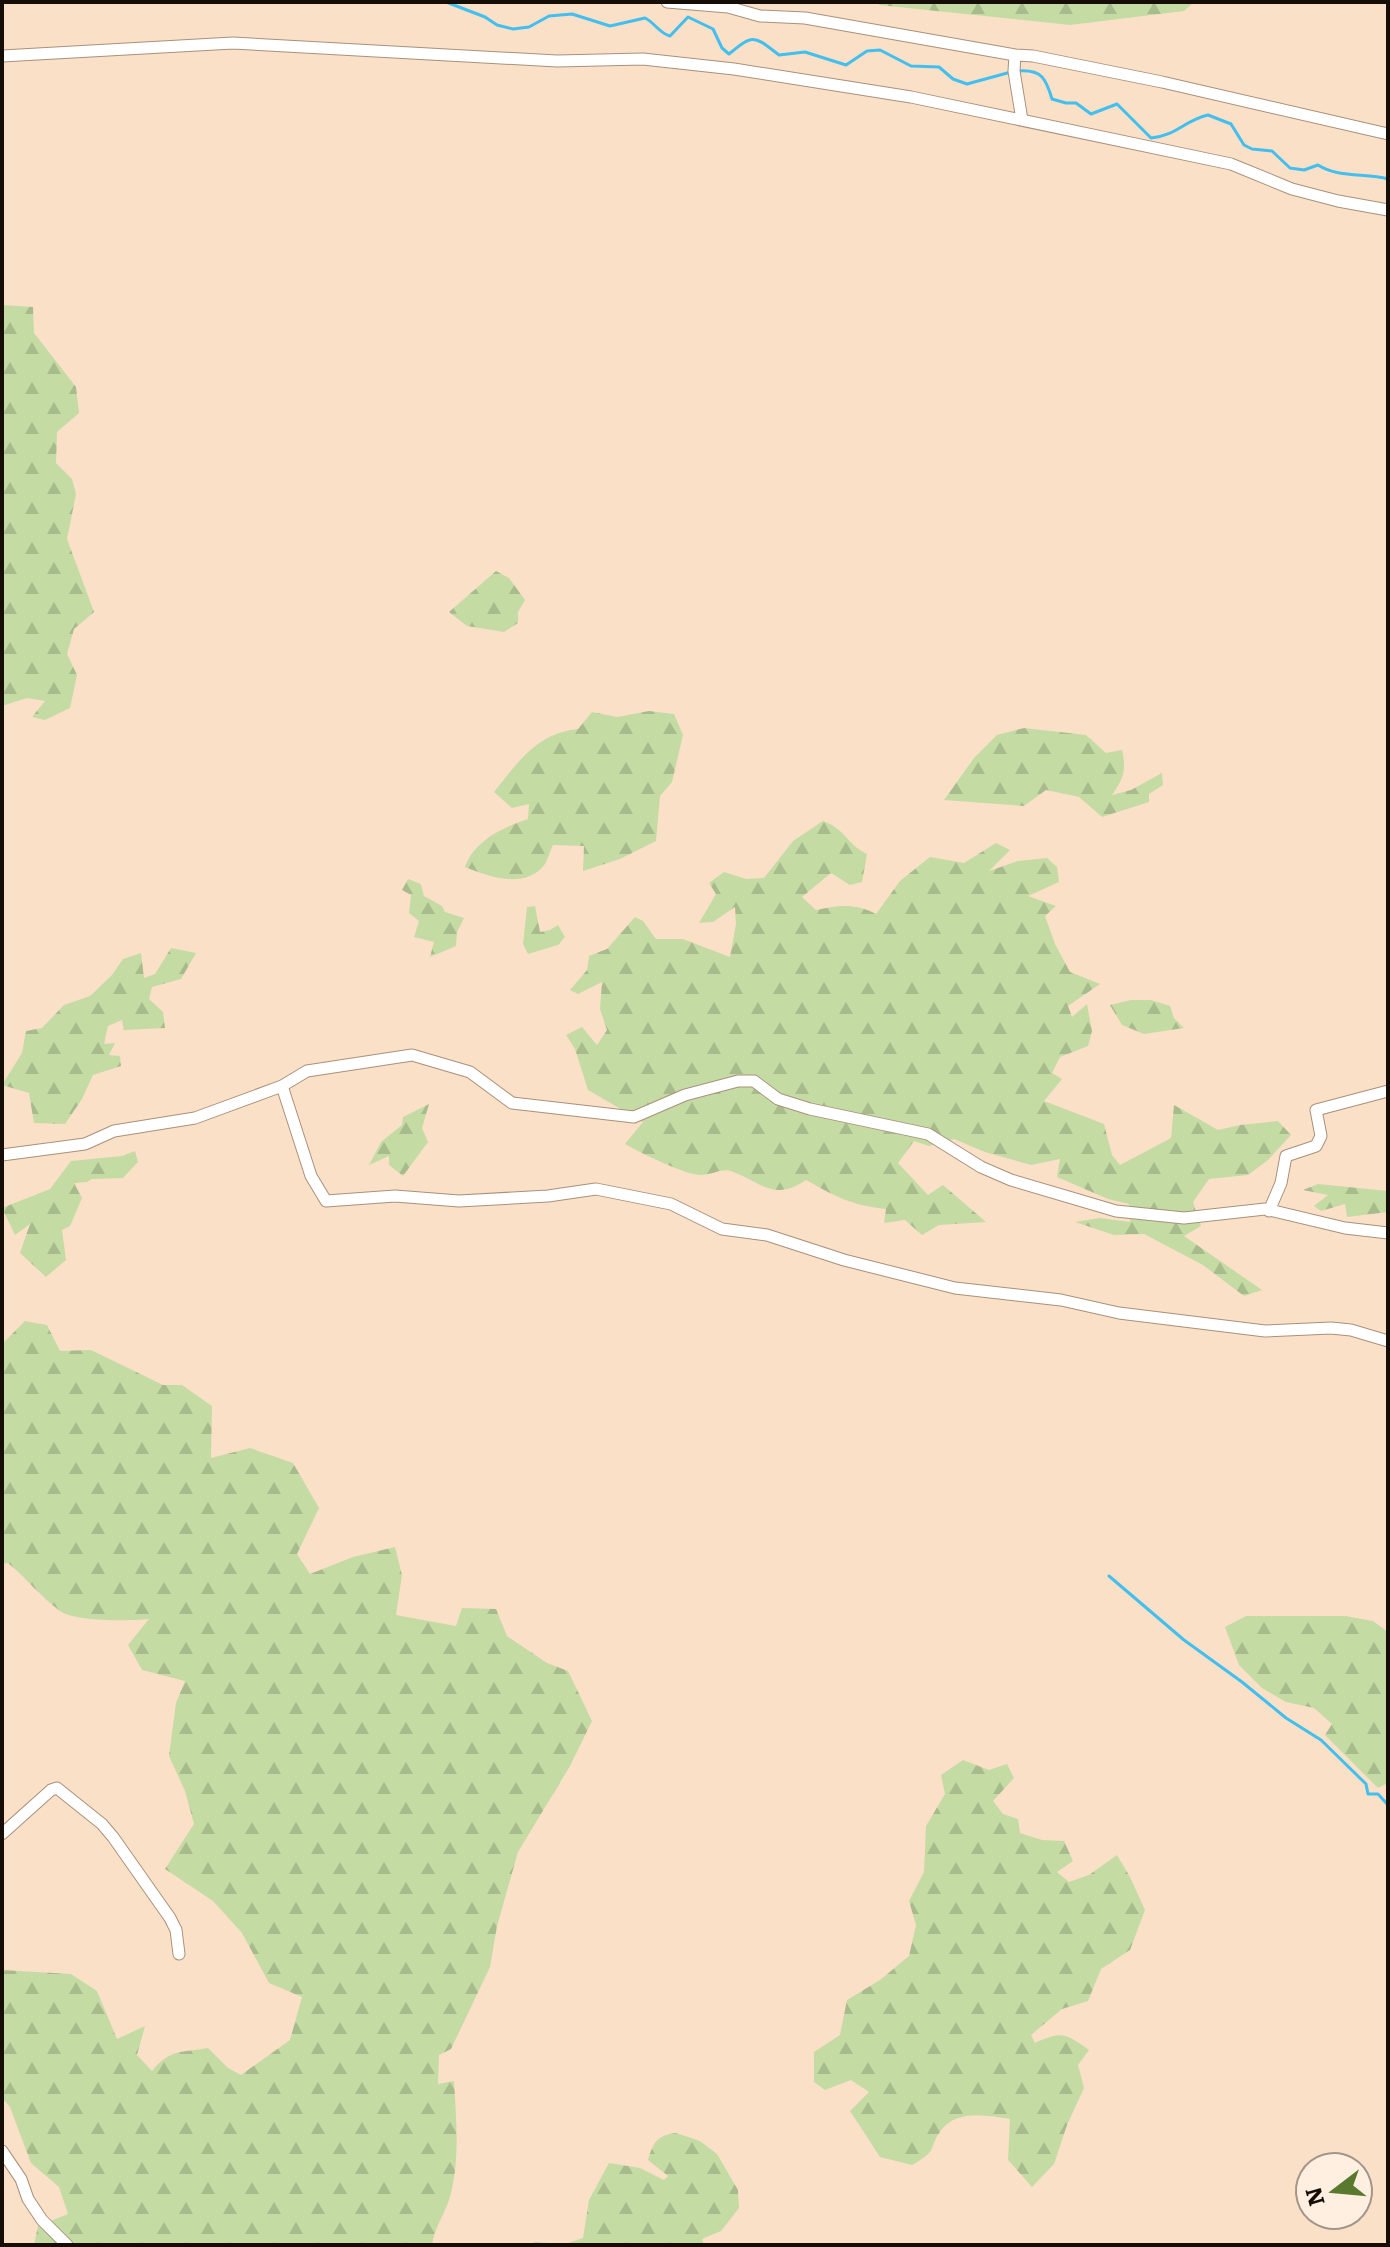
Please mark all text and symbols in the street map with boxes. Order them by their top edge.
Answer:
north arrow [1294,2151,1374,2231]
text: N [1295,2184,1332,2210]

